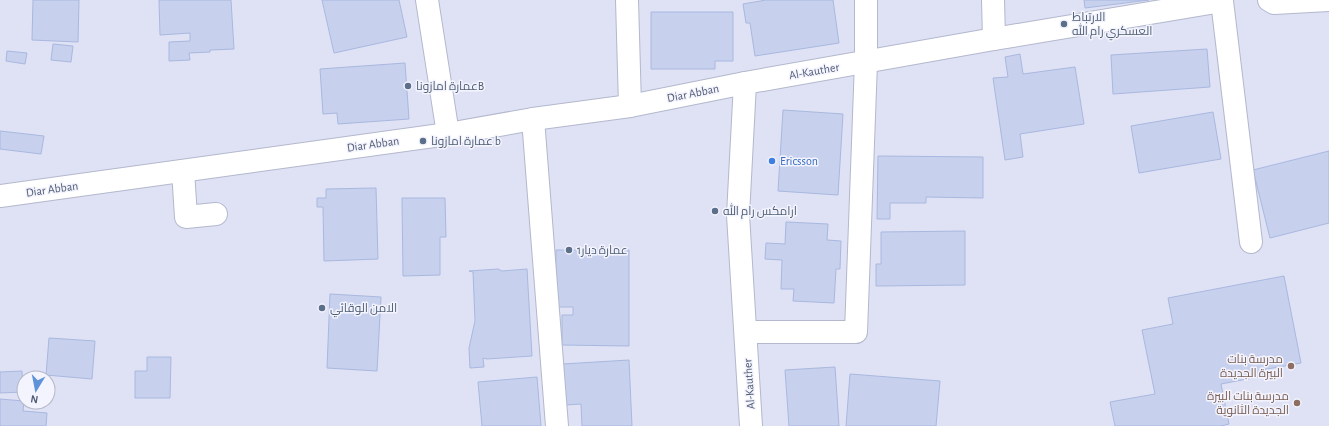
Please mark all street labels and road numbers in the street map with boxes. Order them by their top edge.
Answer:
street label: Al-Kauther [788,61,840,81]
street label: Diar Abban [666,82,720,104]
street label: Diar Abban [346,134,400,154]
street label: Diar Abban [25,179,79,199]
street label: Al-Kauther [741,358,757,410]

